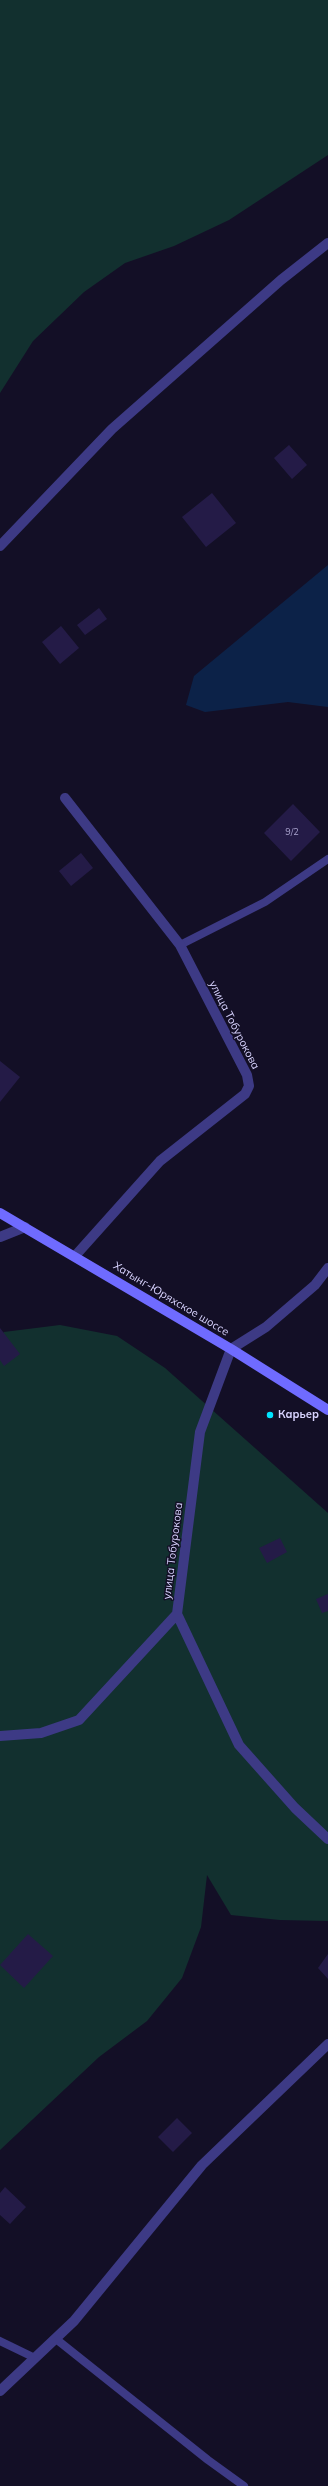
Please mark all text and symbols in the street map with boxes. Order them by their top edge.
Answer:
house number: 9/2 [285,827,299,837]
street label: улица Тобурокова [206,978,262,1072]
street label: Хатынг-Юряхское шоссе [111,1259,231,1339]
place label: Карьер [278,1408,319,1422]
marker: Карьер [265,1410,275,1420]
street label: улица Тобурокова [160,1502,186,1600]

